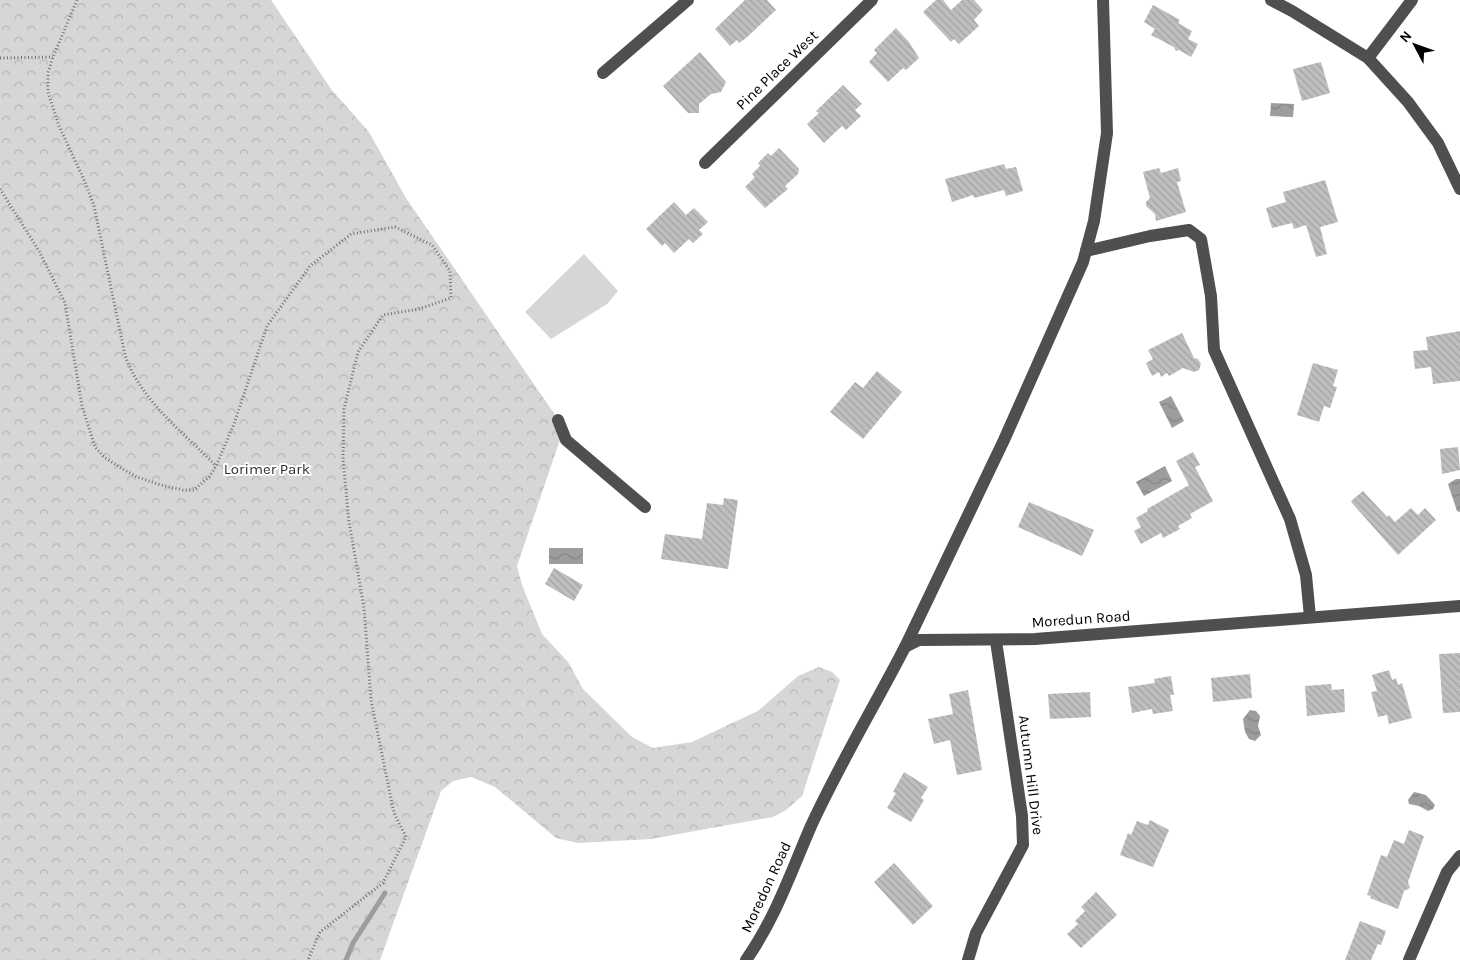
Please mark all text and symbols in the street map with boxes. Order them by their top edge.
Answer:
north arrow [1390,20,1440,70]
street label: Pine Place West [732,26,822,114]
text: N [1396,27,1415,46]
park label: Lorimer Park [224,460,310,478]
street label: Moredun Road [1031,607,1131,631]
street label: Autumn Hill Drive [1015,714,1047,836]
street label: Moredon Road [737,839,795,935]

